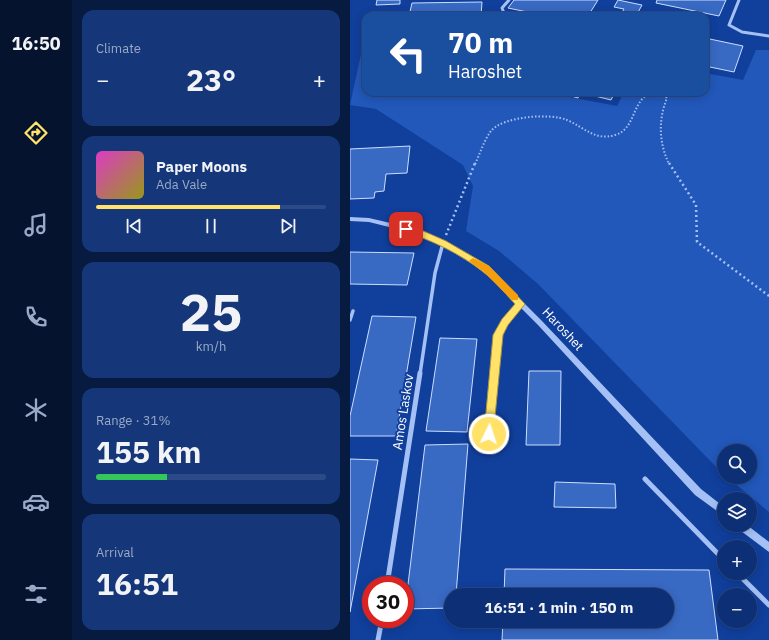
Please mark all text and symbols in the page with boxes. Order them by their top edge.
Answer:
text: 70 m [448,24,513,61]
icon: left [382,28,434,80]
text: 16:50 [11,32,61,55]
text: Climate [96,40,141,57]
text: 23° [186,60,236,99]
text: Haroshet [448,60,522,83]
text: − [96,65,109,94]
text: + [313,65,326,94]
icon: directions [22,119,50,147]
text: Paper Moons [156,157,247,176]
text: Ada Vale [156,176,207,193]
icon: music [22,211,50,239]
pin [389,212,423,246]
icon: previous [123,215,145,237]
icon: pause [200,215,222,237]
icon: next [277,215,299,237]
icon: arrive [395,218,417,240]
text: 25 [180,278,242,345]
icon: phone [22,303,50,331]
street label: Haroshet [539,304,587,354]
text: km/h [196,338,226,355]
street label: Amos Laskov [389,372,417,451]
icon: climate [22,396,50,424]
text: Range · 31% [96,412,170,429]
position arrow [468,413,510,455]
text: 155 km [96,432,201,471]
map controls [717,444,757,628]
button: search [717,444,757,484]
icon: car [22,488,50,516]
button: layers [717,492,757,532]
button: + [717,540,757,580]
text: Arrival [96,544,134,561]
text: 16:51 [96,564,178,603]
speed limit sign: 30 [362,576,414,628]
icon: filters [22,580,50,608]
button: − [717,588,757,628]
text: 16:51 · 1 min · 150 m [485,598,633,617]

